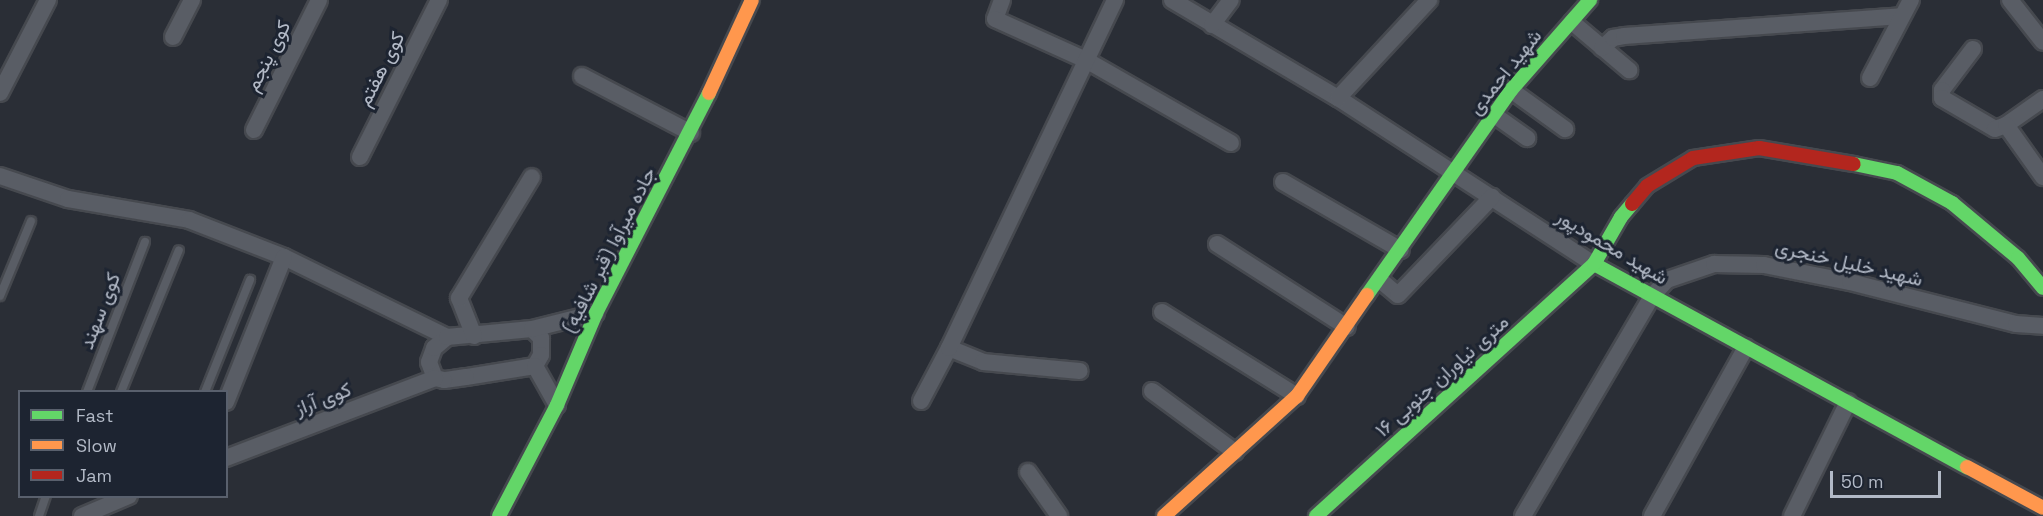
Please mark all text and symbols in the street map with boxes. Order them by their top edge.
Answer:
street label: کوی پنجم [240,17,296,95]
street label: شهید احمدی [1463,24,1547,120]
street label: کوی هفتم [352,28,410,110]
street label: جاده میرآوا (قبر شافیه) [557,163,661,337]
street label: شهید محمودپور [1552,204,1672,290]
street label: شهید خلیل خنجری [1773,234,1925,292]
street label: کوی سهند [74,269,126,353]
street label: ۱۶ متری نیاوران جنوبی [1370,310,1514,442]
street label: کوی آراز [291,377,355,421]
legend [18,390,228,498]
text: Fast [76,404,113,427]
text: Slow [76,434,117,457]
scale bar [1833,459,1944,497]
text: Jam [76,464,112,487]
text: 50 m [1841,470,1883,493]

